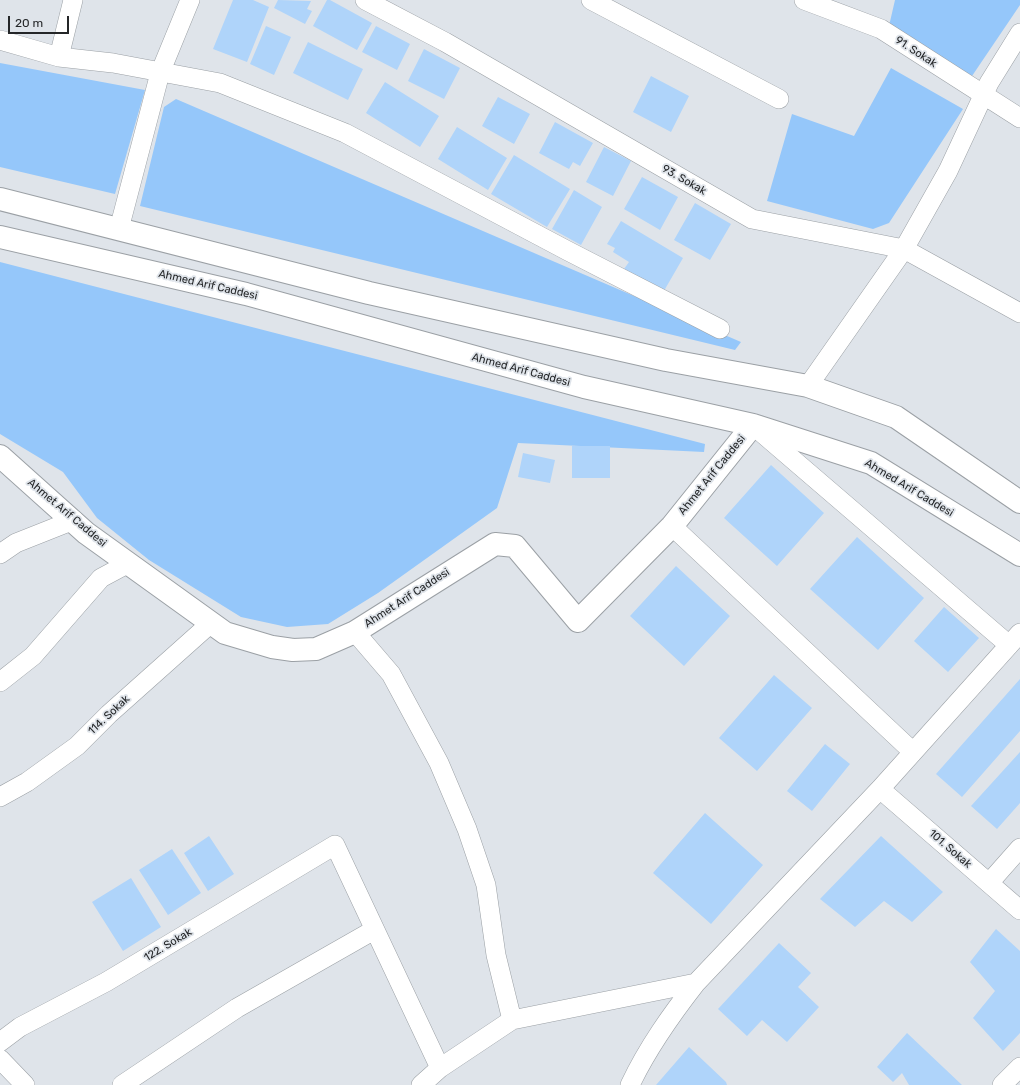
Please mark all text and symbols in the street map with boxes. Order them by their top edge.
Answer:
scale bar [10,8,71,34]
text: 20 m [15,16,43,30]
street label: 91. Sokak [893,34,939,70]
street label: 93. Sokak [660,162,708,198]
street label: Ahmed Arif Caddesi [157,267,259,303]
street label: Ahmed Arif Caddesi [470,351,572,389]
street label: Ahmet Arif Caddesi [676,432,748,518]
street label: Ahmed Arif Caddesi [862,456,956,520]
street label: Ahmet Arif Caddesi [25,476,109,550]
street label: Ahmet Arif Caddesi [362,565,452,631]
street label: 114. Sokak [85,692,133,738]
street label: 101. Sokak [926,827,974,871]
street label: 122. Sokak [142,926,194,964]

